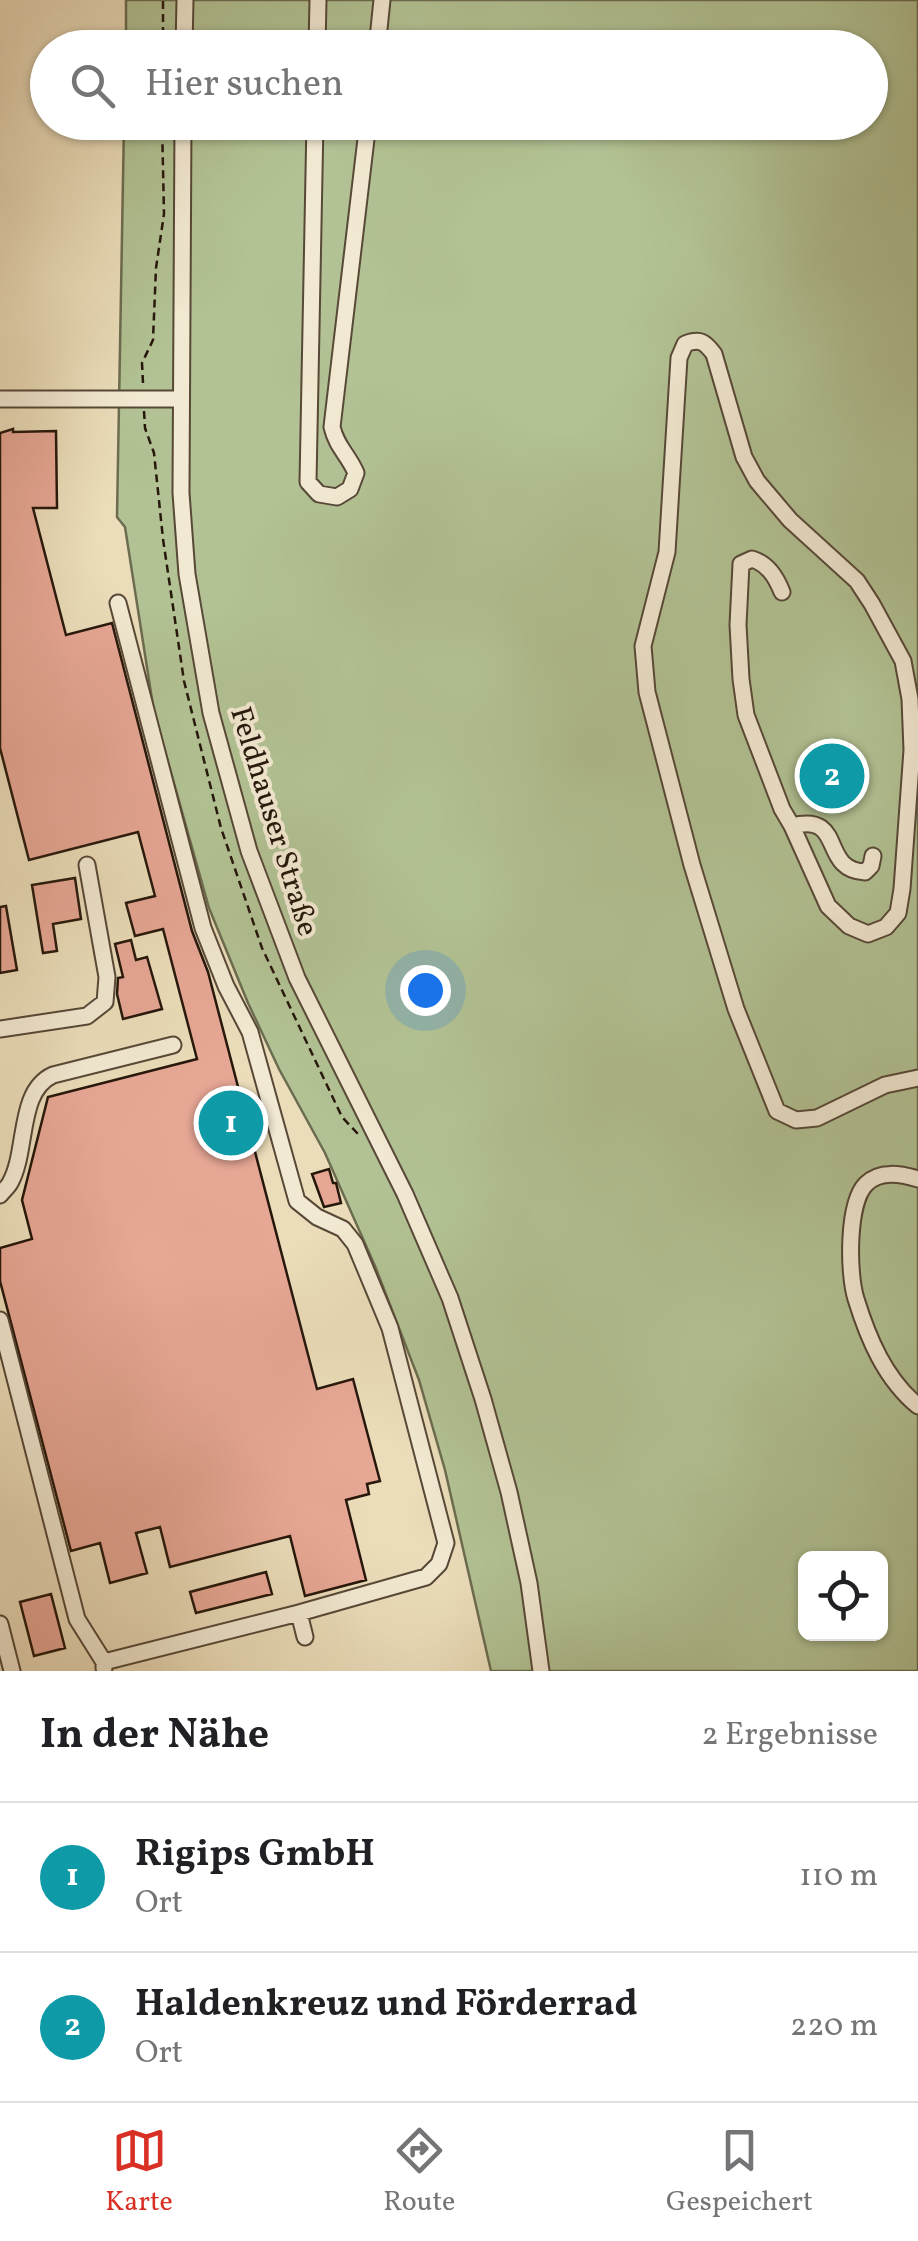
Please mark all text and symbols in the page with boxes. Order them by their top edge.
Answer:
search box [30,30,888,140]
icon: search [65,58,120,113]
text: Hier suchen [145,59,344,112]
street label: Feldhauser Straße [218,702,328,941]
pin: 2 [800,738,864,814]
your location [400,965,451,1016]
pin: 1 [198,1086,264,1160]
map controls [798,1551,888,1641]
button: locate [798,1551,888,1641]
text: In der Nähe [40,1707,269,1766]
text: 2 Ergebnisse [701,1714,878,1758]
text: Rigips GmbH [135,1829,375,1882]
text: 1 [66,1855,79,1899]
text: 110 m [799,1855,878,1899]
text: Ort [135,1882,183,1926]
text: Haldenkreuz und Förderrad [135,1979,638,2032]
text: 2 [64,2005,81,2049]
text: 220 m [790,2005,878,2049]
text: Ort [135,2032,183,2076]
tab: Karte [105,2123,173,2222]
tab: Route [383,2123,455,2222]
tab: Gespeichert [666,2123,813,2222]

